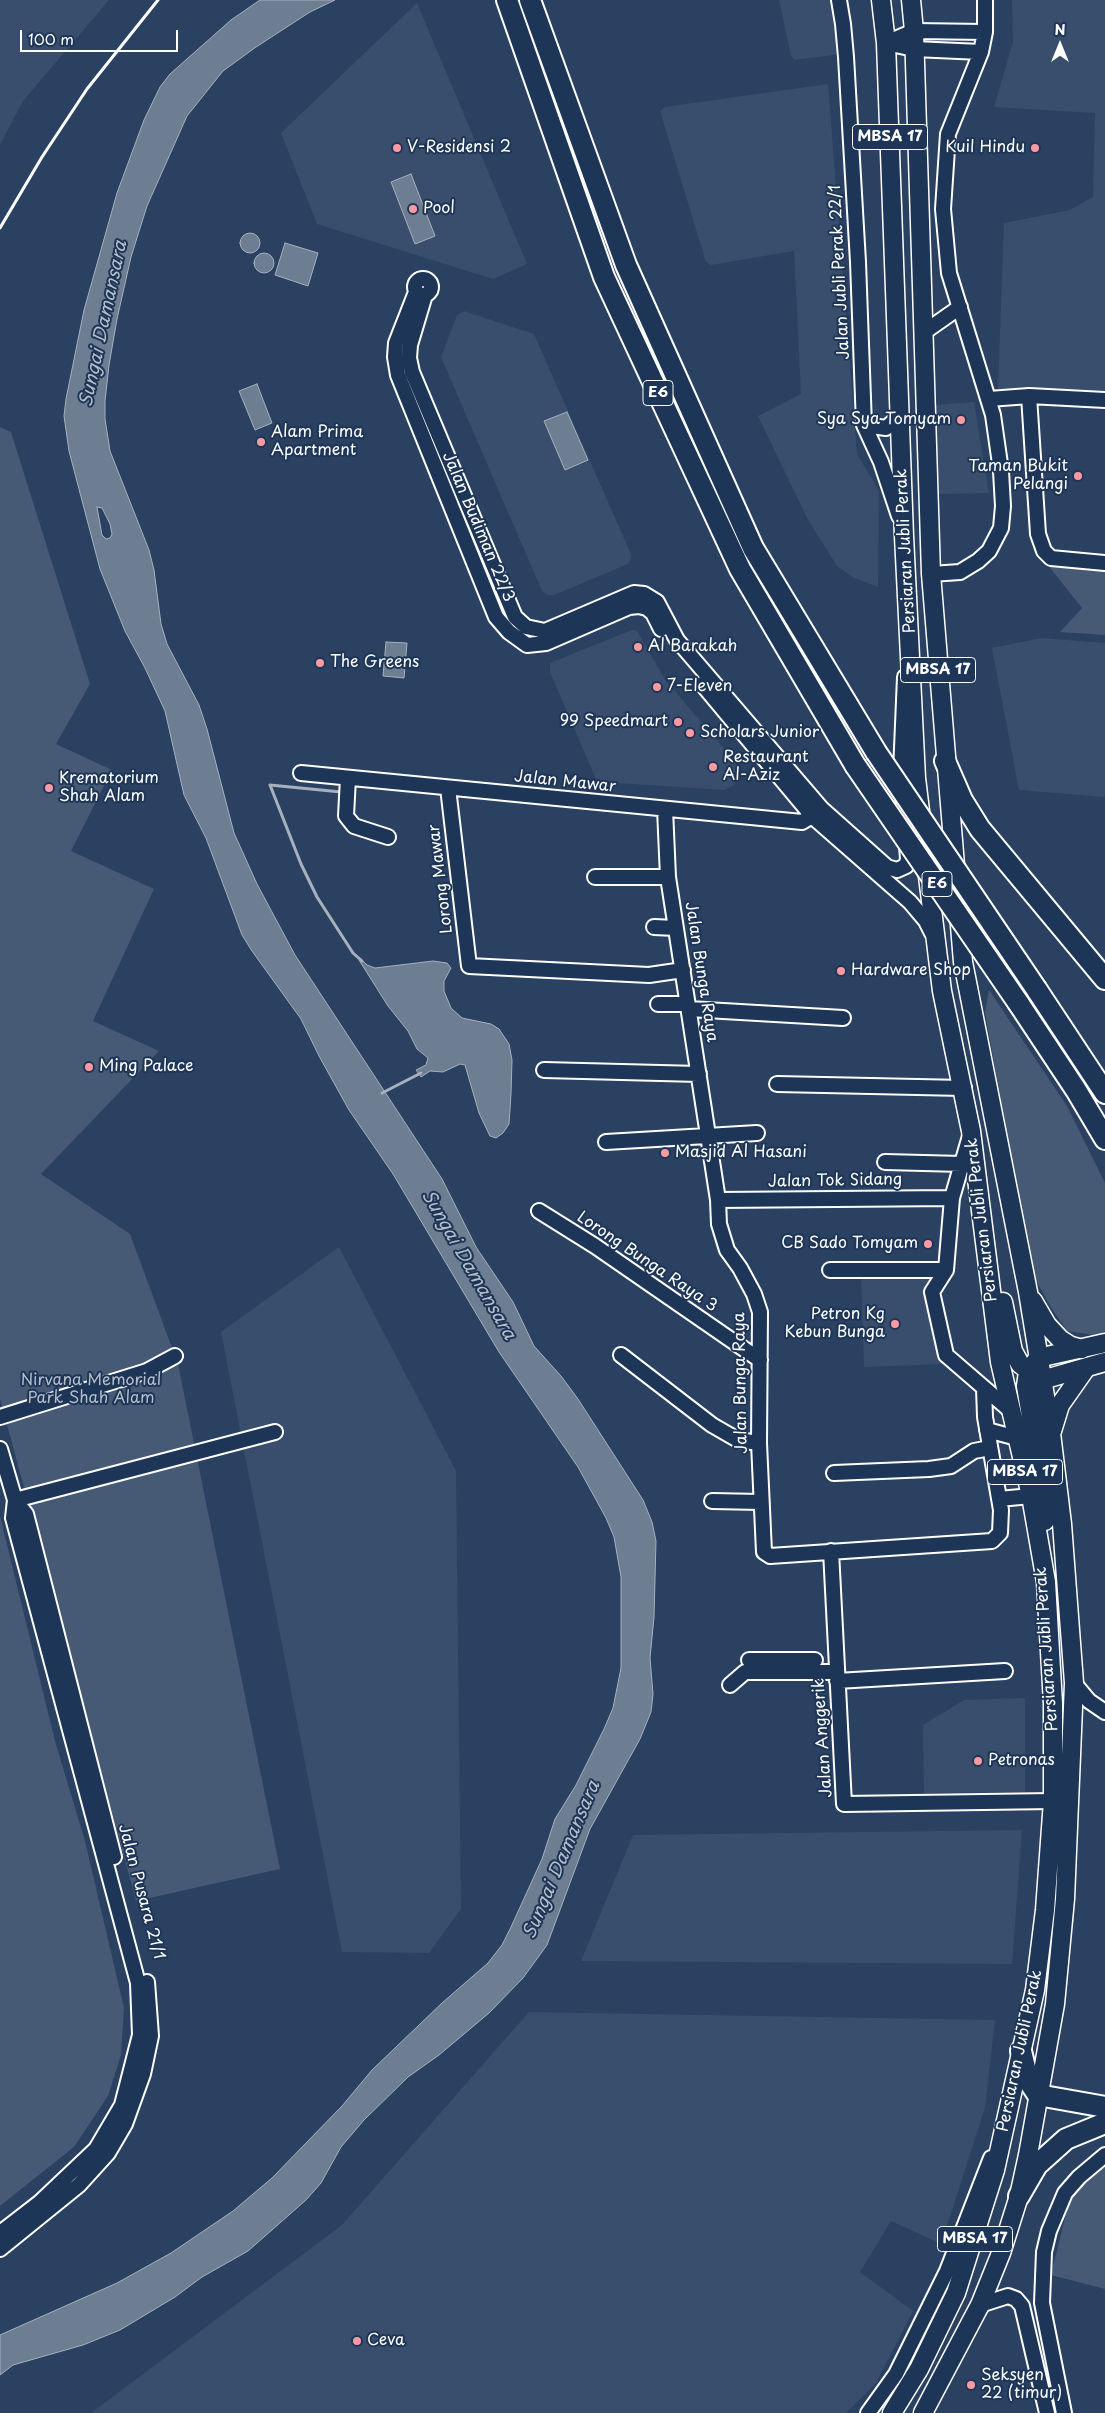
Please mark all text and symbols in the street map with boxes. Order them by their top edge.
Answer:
text: N [1054,19,1066,40]
scale bar [22,20,180,52]
north arrow [1035,20,1085,70]
text: 100 m [28,27,74,50]
road number: MBSA 17 [852,124,928,150]
place label: V-Residensi 2 [407,138,511,158]
place label: Kuil Hindu [945,138,1025,158]
marker: V-Residensi 2 [391,142,403,154]
marker: Kuil Hindu [1029,142,1041,154]
street label: Jalan Jubli Perak 22/1 [826,184,854,360]
place label: Pool [423,199,455,219]
marker: Pool [407,203,419,215]
water label: Sungai Damansara [76,239,132,409]
road number: E6 [643,380,673,406]
place label: Sya Sya Tomyam [817,410,951,430]
marker: Sya Sya Tomyam [955,414,967,426]
place label: Alam Prima Apartment [271,423,363,461]
marker: Alam Prima Apartment [255,436,267,448]
street label: Jalan Budiman 22/3 [438,449,518,605]
place label: Taman Bukit Pelangi [969,457,1068,495]
street label: Persiaran Jubli Perak [892,468,920,634]
marker: Taman Bukit Pelangi [1072,470,1084,482]
place label: Al Barakah [648,637,738,657]
marker: Al Barakah [632,641,644,653]
place label: The Greens [330,653,419,673]
marker: The Greens [314,657,326,669]
road number: MBSA 17 [900,658,976,682]
place label: 7-Eleven [667,677,732,697]
marker: 7-Eleven [651,681,663,693]
place label: 99 Speedmart [560,712,668,732]
marker: 99 Speedmart [672,716,684,728]
place label: Scholars Junior [700,723,819,743]
marker: Scholars Junior [684,727,696,739]
place label: Restaurant Al-Aziz [723,748,809,786]
marker: Restaurant Al-Aziz [707,761,719,773]
street label: Jalan Mawar [513,767,617,797]
place label: Krematorium Shah Alam [59,769,159,807]
marker: Krematorium Shah Alam [43,782,55,794]
street label: Lorong Mawar [425,823,457,935]
road number: E6 [922,872,952,896]
street label: Jalan Bunga Raya [680,901,722,1043]
place label: Hardware Shop [851,961,971,981]
marker: Hardware Shop [835,965,847,977]
place label: Ming Palace [99,1057,194,1077]
marker: Ming Palace [83,1061,95,1073]
street label: Persiaran Jubli Perak [962,1137,1002,1303]
place label: Masjid Al Hasani [675,1143,807,1163]
marker: Masjid Al Hasani [659,1147,671,1159]
street label: Jalan Tok Sidang [768,1170,902,1192]
water label: Sungai Damansara [416,1186,520,1344]
street label: Lorong Bunga Raya 3 [573,1208,721,1316]
place label: CB Sado Tomyam [781,1234,918,1254]
marker: CB Sado Tomyam [922,1238,934,1250]
place label: Petron Kg Kebun Bunga [785,1305,885,1343]
street label: Jalan Bunga Raya [730,1312,752,1454]
marker: Petron Kg Kebun Bunga [889,1318,901,1330]
park label: Nirvana Memorial Park Shah Alam [21,1371,161,1409]
road number: MBSA 17 [988,1460,1062,1484]
street label: Persiaran Jubli Perak [1032,1566,1062,1732]
street label: Jalan Anggerik [809,1678,837,1798]
place label: Petronas [988,1751,1055,1771]
marker: Petronas [972,1755,984,1767]
water label: Sungai Damansara [519,1778,605,1942]
street label: Jalan Pusara 21/1 [114,1822,168,1962]
street label: Persiaran Jubli Perak [993,1968,1047,2134]
road number: MBSA 17 [938,2226,1012,2252]
place label: Ceva [367,2331,405,2351]
marker: Ceva [351,2335,363,2347]
place label: Seksyen 22 (timur) [981,2366,1062,2404]
marker: Seksyen 22 (timur) [965,2379,977,2391]

